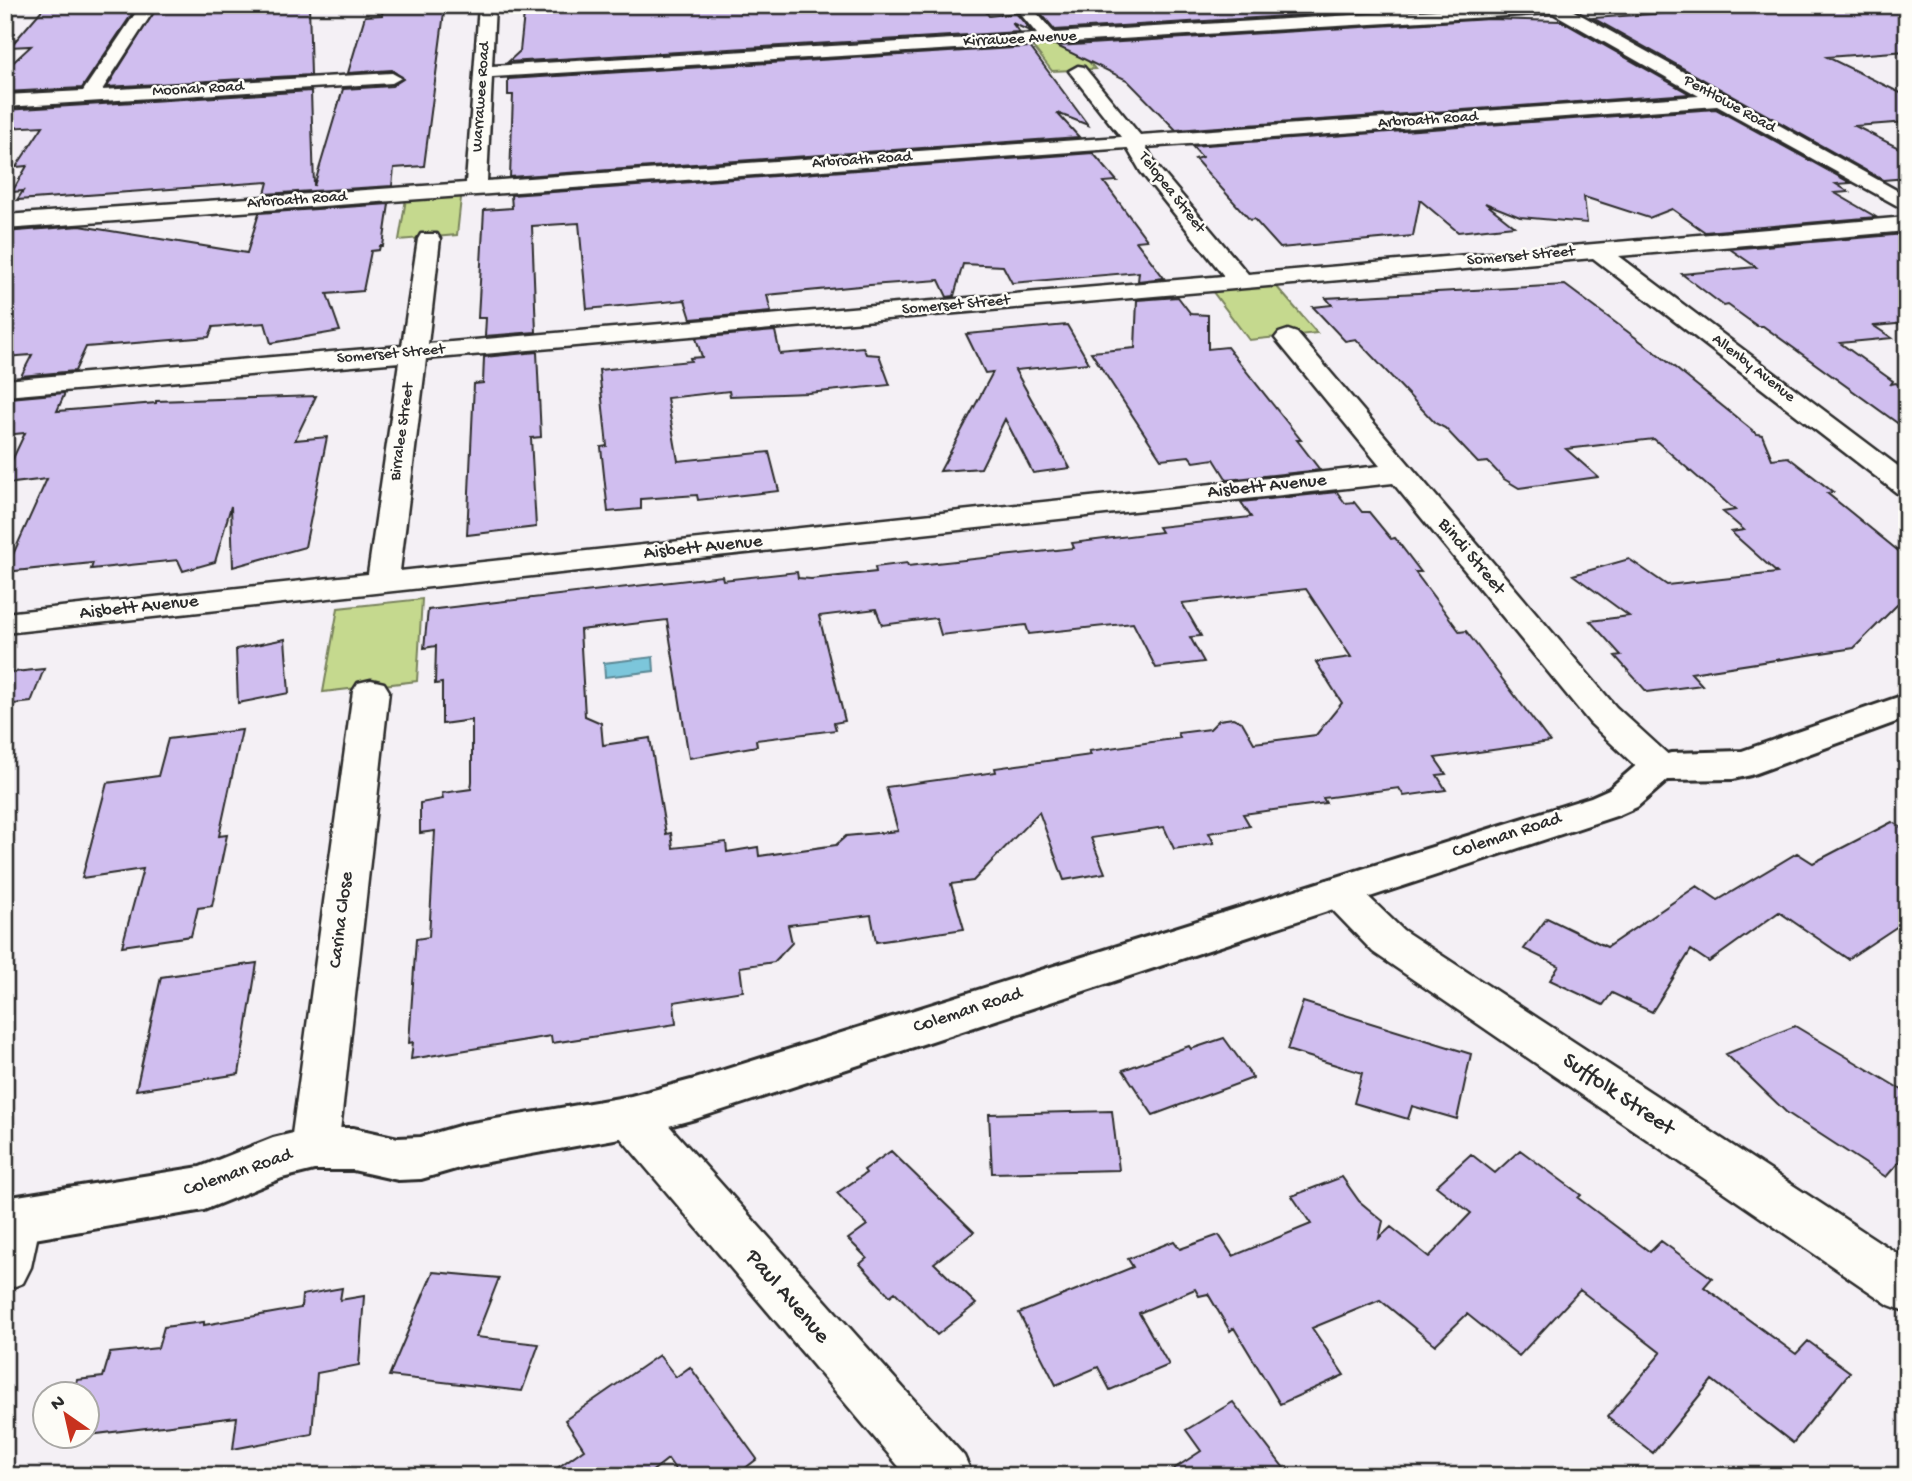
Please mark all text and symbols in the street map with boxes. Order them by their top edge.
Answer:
street label: Kirrawee Avenue [963,28,1078,52]
street label: Warrawee Road [469,40,495,153]
street label: Pentlowe Road [1679,71,1780,139]
street label: Moonah Road [152,78,246,102]
street label: Arbroath Road [1377,108,1480,134]
street label: Arbroath Road [811,148,914,174]
street label: Telopea Street [1133,148,1209,239]
street label: Arbroath Road [246,188,349,214]
street label: Somerset Street [1466,243,1577,271]
street label: Somerset Street [901,292,1012,320]
street label: Allenby Avenue [1708,331,1799,408]
street label: Somerset Street [336,341,447,369]
street label: Birralee Street [387,381,419,483]
street label: Aisbett Avenue [1206,469,1328,505]
street label: Bindi Street [1432,513,1511,602]
street label: Aisbett Avenue [642,530,764,566]
street label: Aisbett Avenue [78,590,200,626]
street label: Coleman Road [1450,807,1566,864]
street label: Carina Close [325,870,359,970]
street label: Coleman Road [911,982,1027,1039]
street label: Suffolk Street [1557,1048,1681,1143]
street label: Coleman Road [181,1143,297,1202]
street label: Paul Avenue [738,1244,836,1350]
north arrow [32,1380,102,1450]
text: N [47,1391,70,1417]

